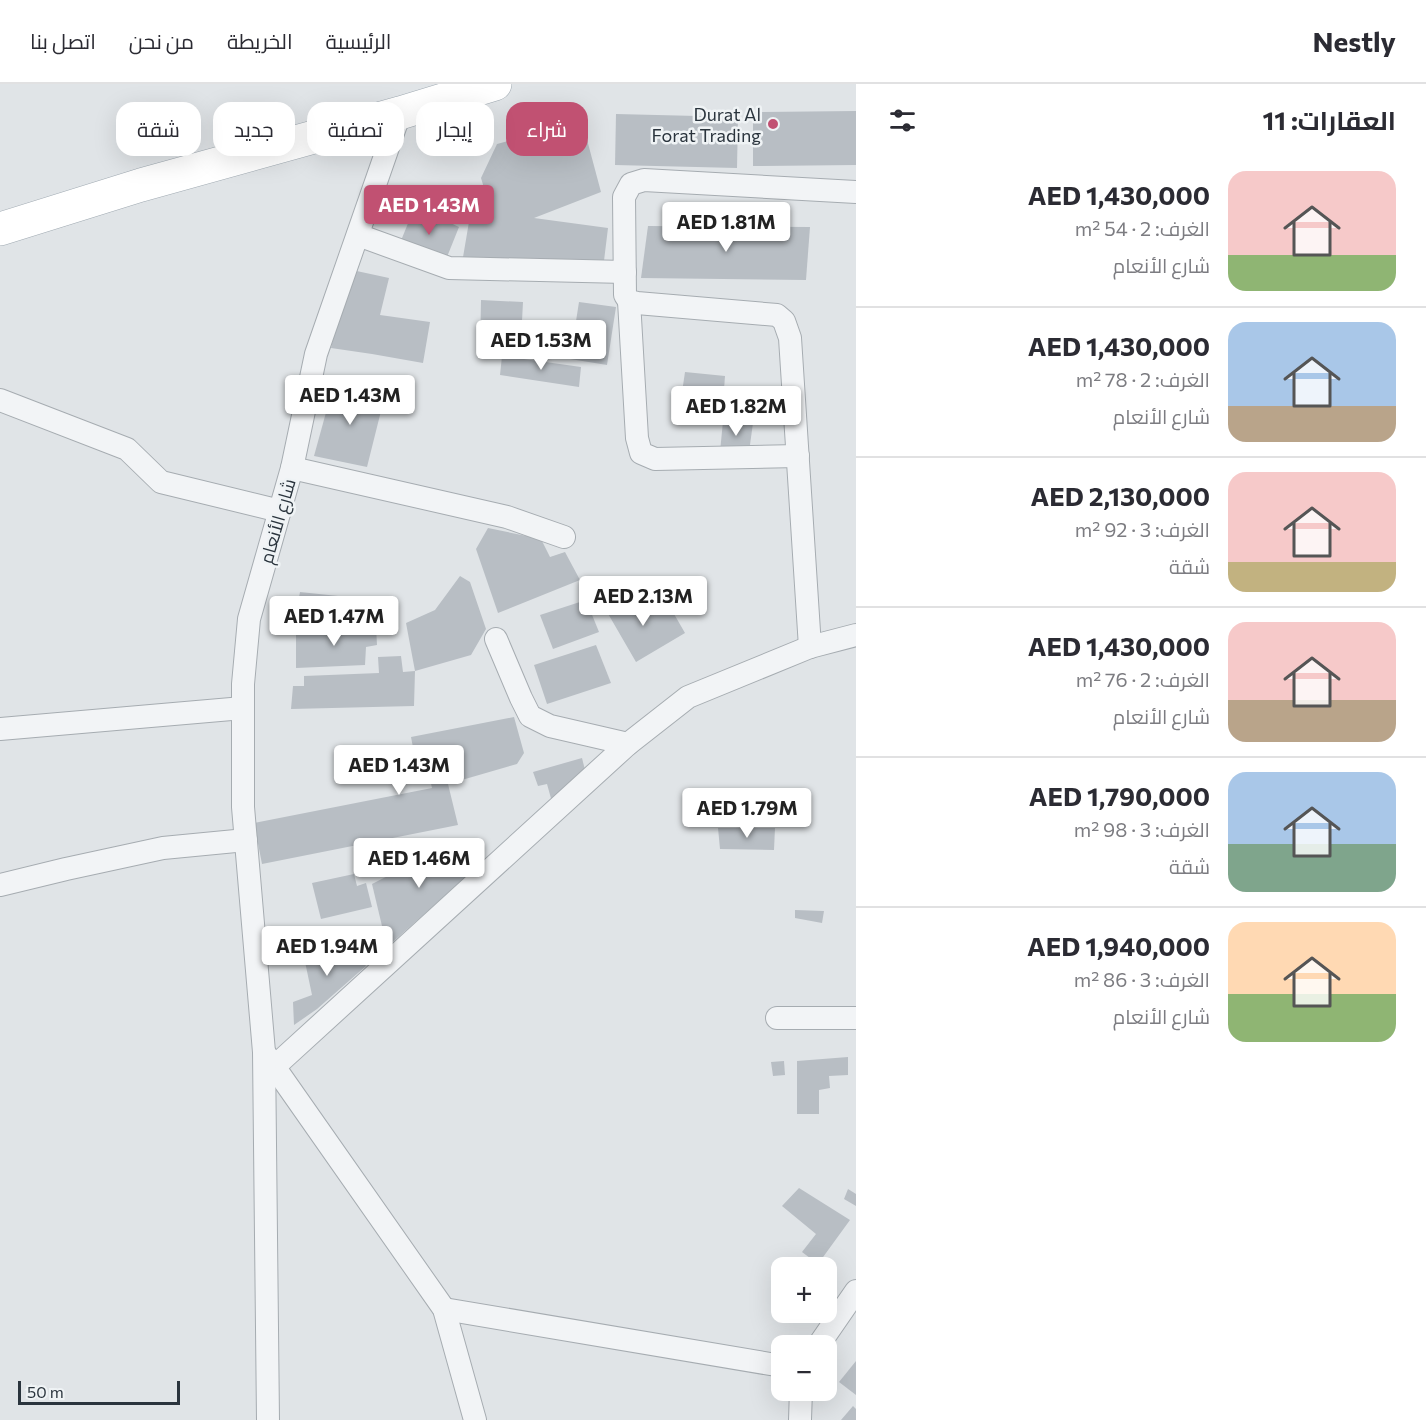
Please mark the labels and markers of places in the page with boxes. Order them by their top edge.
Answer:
place label: Durat Al Forat Trading [652,103,761,146]
marker: Durat Al Forat Trading [766,117,780,131]
pin: AED 1.43M [360,185,498,236]
pin: AED 1.81M [657,202,795,253]
pin: AED 1.53M [472,320,610,371]
pin: AED 1.43M [281,375,419,426]
pin: AED 1.82M [667,386,805,437]
pin: AED 2.13M [574,576,712,627]
pin: AED 1.47M [265,596,403,647]
pin: AED 1.43M [330,745,468,796]
pin: AED 1.79M [678,788,816,839]
pin: AED 1.46M [350,838,488,889]
pin: AED 1.94M [258,926,396,977]

